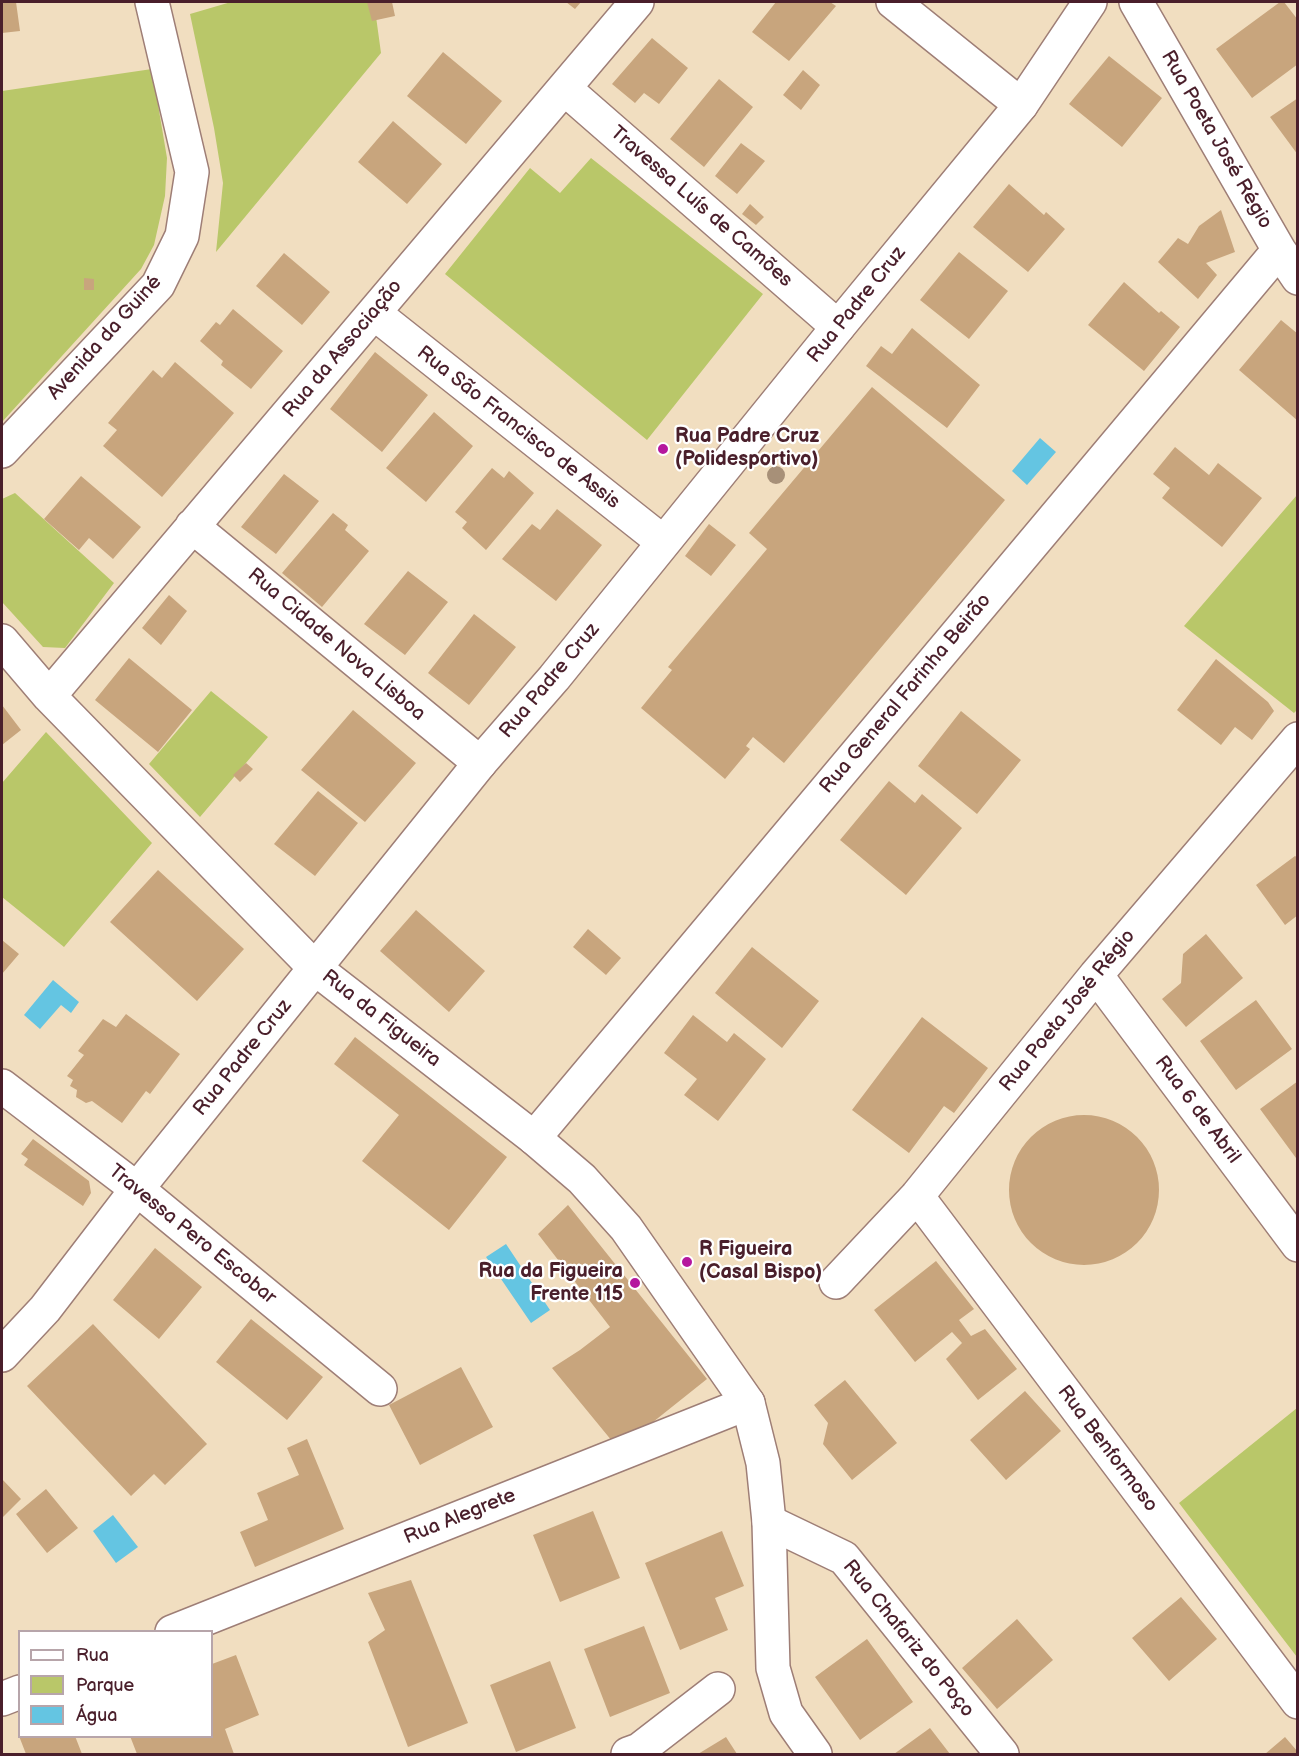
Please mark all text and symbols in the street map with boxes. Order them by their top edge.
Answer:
street label: Rua Poeta José Régio [1155,47,1277,233]
street label: Travessa Luís de Camões [605,121,797,293]
street label: Rua Padre Cruz [803,242,911,368]
street label: Avenida da Guiné [43,271,167,405]
street label: Rua da Associação [278,275,408,423]
street label: Rua São Francisco de Assis [412,341,624,515]
place label: Rua Padre Cruz (Polidesportivo) [675,425,819,472]
marker: Rua Padre Cruz (Polidesportivo) [656,442,670,456]
street label: Rua Cidade Nova Lisboa [242,564,430,726]
street label: Rua General Farinha Beirão [815,589,997,799]
street label: Rua Padre Cruz [495,619,605,743]
street label: Rua Poeta José Régio [995,925,1141,1097]
street label: Rua da Figueira [317,965,445,1073]
street label: Rua Padre Cruz [189,995,297,1121]
street label: Rua 6 de Abril [1149,1052,1245,1168]
street label: Travessa Pero Escobar [103,1160,281,1310]
place label: R Figueira (Casal Bispo) [699,1238,822,1285]
marker: R Figueira (Casal Bispo) [680,1255,694,1269]
place label: Rua da Figueira Frente 115 [478,1260,623,1307]
marker: Rua da Figueira Frente 115 [628,1276,642,1290]
street label: Rua Benformoso [1052,1381,1162,1517]
street label: Rua Alegrete [401,1484,519,1550]
street label: Rua Chafariz do Poço [837,1555,979,1723]
legend [18,1630,213,1738]
text: Rua [76,1645,109,1666]
text: Parque [76,1675,134,1696]
text: Água [76,1705,117,1726]

